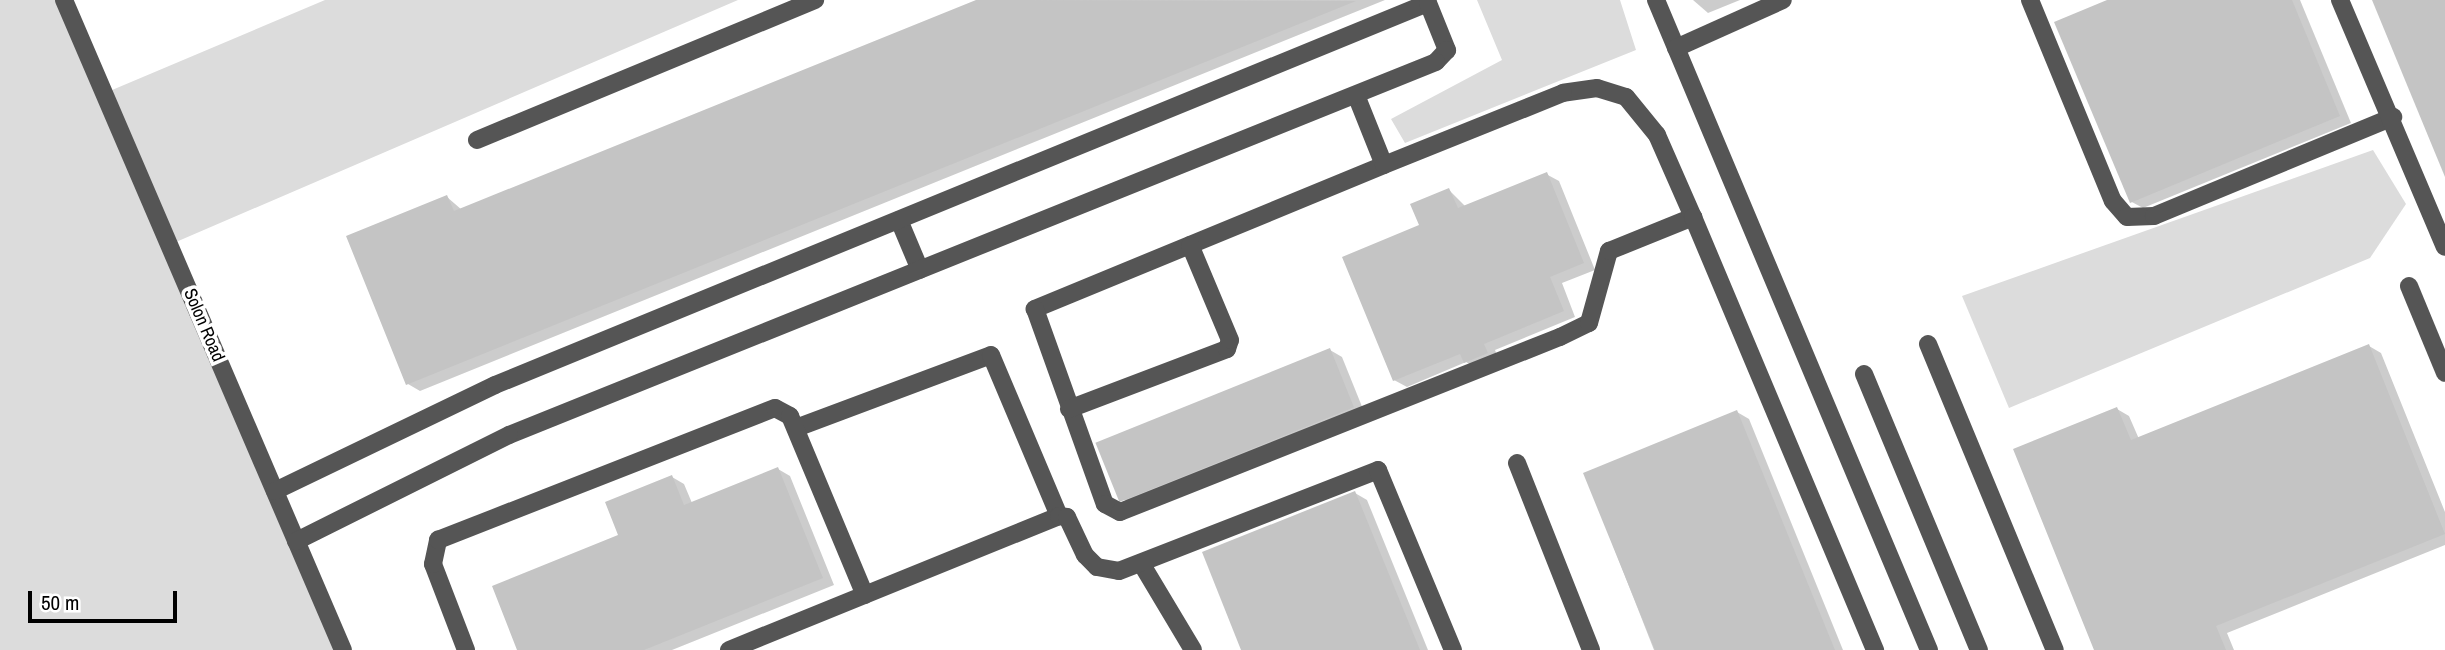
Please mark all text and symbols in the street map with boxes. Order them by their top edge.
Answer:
street label: Solon Road [179,285,229,365]
scale bar [32,576,180,620]
text: 50 m [41,588,79,617]

